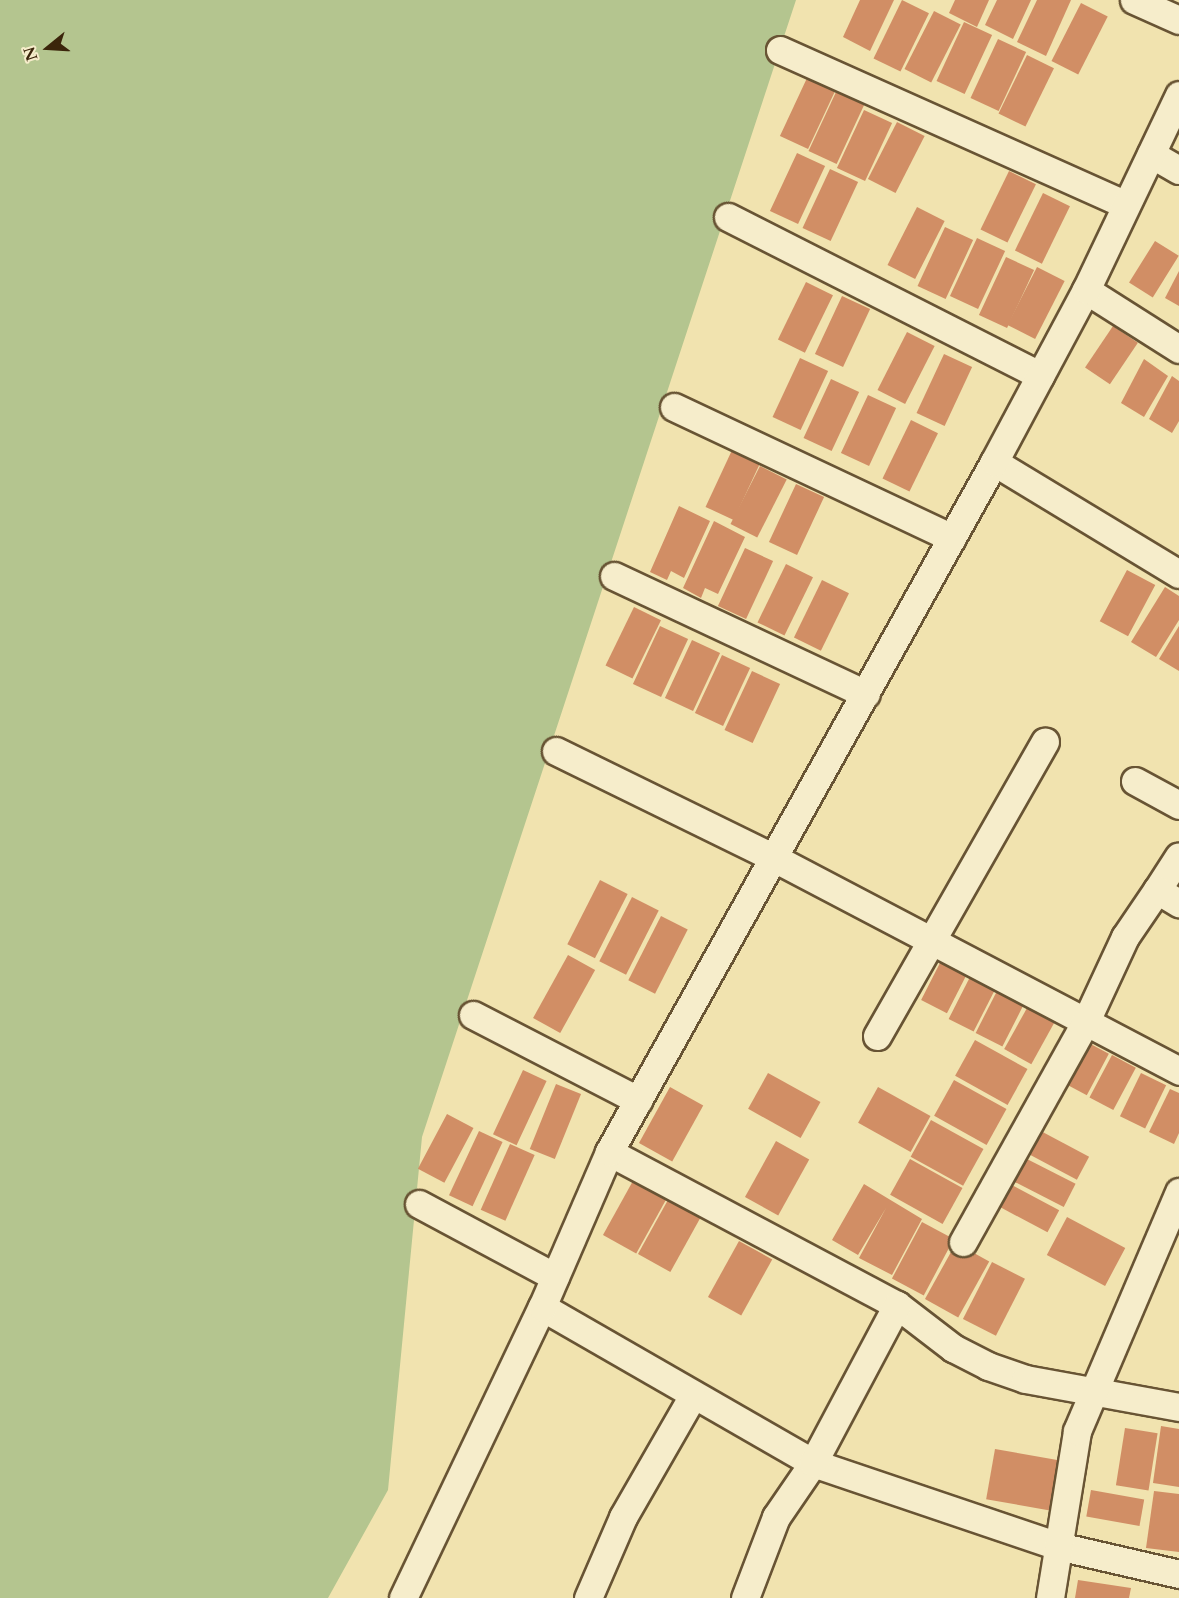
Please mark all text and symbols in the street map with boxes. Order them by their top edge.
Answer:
north arrow [18,18,78,78]
text: N [18,44,43,64]

